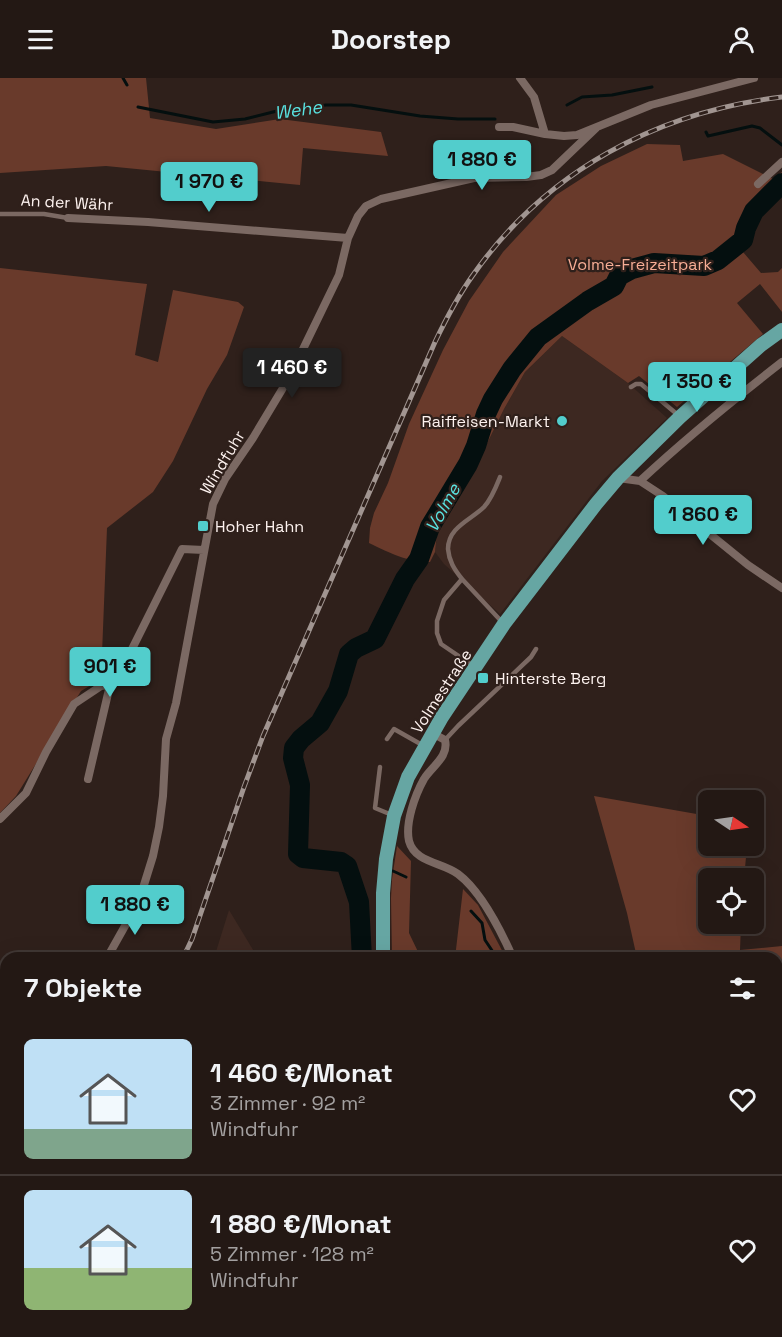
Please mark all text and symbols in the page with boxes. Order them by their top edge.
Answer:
text: Doorstep [331,22,451,57]
icon: menu [24,23,57,56]
icon: person [725,23,758,56]
water label: Wehe [273,95,325,124]
pin: 1 880 € [427,140,537,191]
text: 1 880 € [447,146,517,172]
pin: 1 970 € [154,162,264,213]
text: 1 970 € [175,168,243,194]
street label: An der Währ [20,190,114,215]
park label: Volme-Freizeitpark [568,254,713,275]
pin: 1 460 € [237,348,347,399]
text: 1 460 € [257,354,327,380]
pin: 1 350 € [642,362,752,413]
text: 1 350 € [662,368,732,394]
place label: Raiffeisen-Markt [422,411,550,432]
marker: Raiffeisen-Markt [555,414,569,428]
street label: Windfuhr [195,427,250,498]
water label: Volme [420,478,466,536]
pin: 1 860 € [648,495,758,546]
text: 1 860 € [668,501,738,527]
place label: Hoher Hahn [215,516,304,537]
marker: Hoher Hahn [196,519,210,533]
street label: Volmestraße [406,645,476,737]
pin: 901 € [68,647,152,698]
text: 901 € [84,653,137,679]
place label: Hinterste Berg [495,668,606,689]
marker: Hinterste Berg [476,671,490,685]
north arrow [698,790,764,856]
map controls [698,790,764,934]
button: locate [698,868,764,934]
pin: 1 880 € [80,885,190,936]
text: 1 880 € [100,891,170,917]
text: 7 Objekte [24,971,142,1005]
icon: filters [726,972,759,1005]
text: 1 460 €/Monat [210,1056,393,1090]
icon: home [72,1063,144,1135]
icon: heart [726,1083,759,1116]
text: 3 Zimmer · 92 m² [210,1090,365,1116]
text: Windfuhr [210,1116,298,1142]
text: 1 880 €/Monat [210,1207,392,1241]
icon: home [72,1214,144,1286]
icon: heart [726,1234,759,1267]
text: 5 Zimmer · 128 m² [210,1241,374,1267]
text: Windfuhr [210,1267,298,1293]

